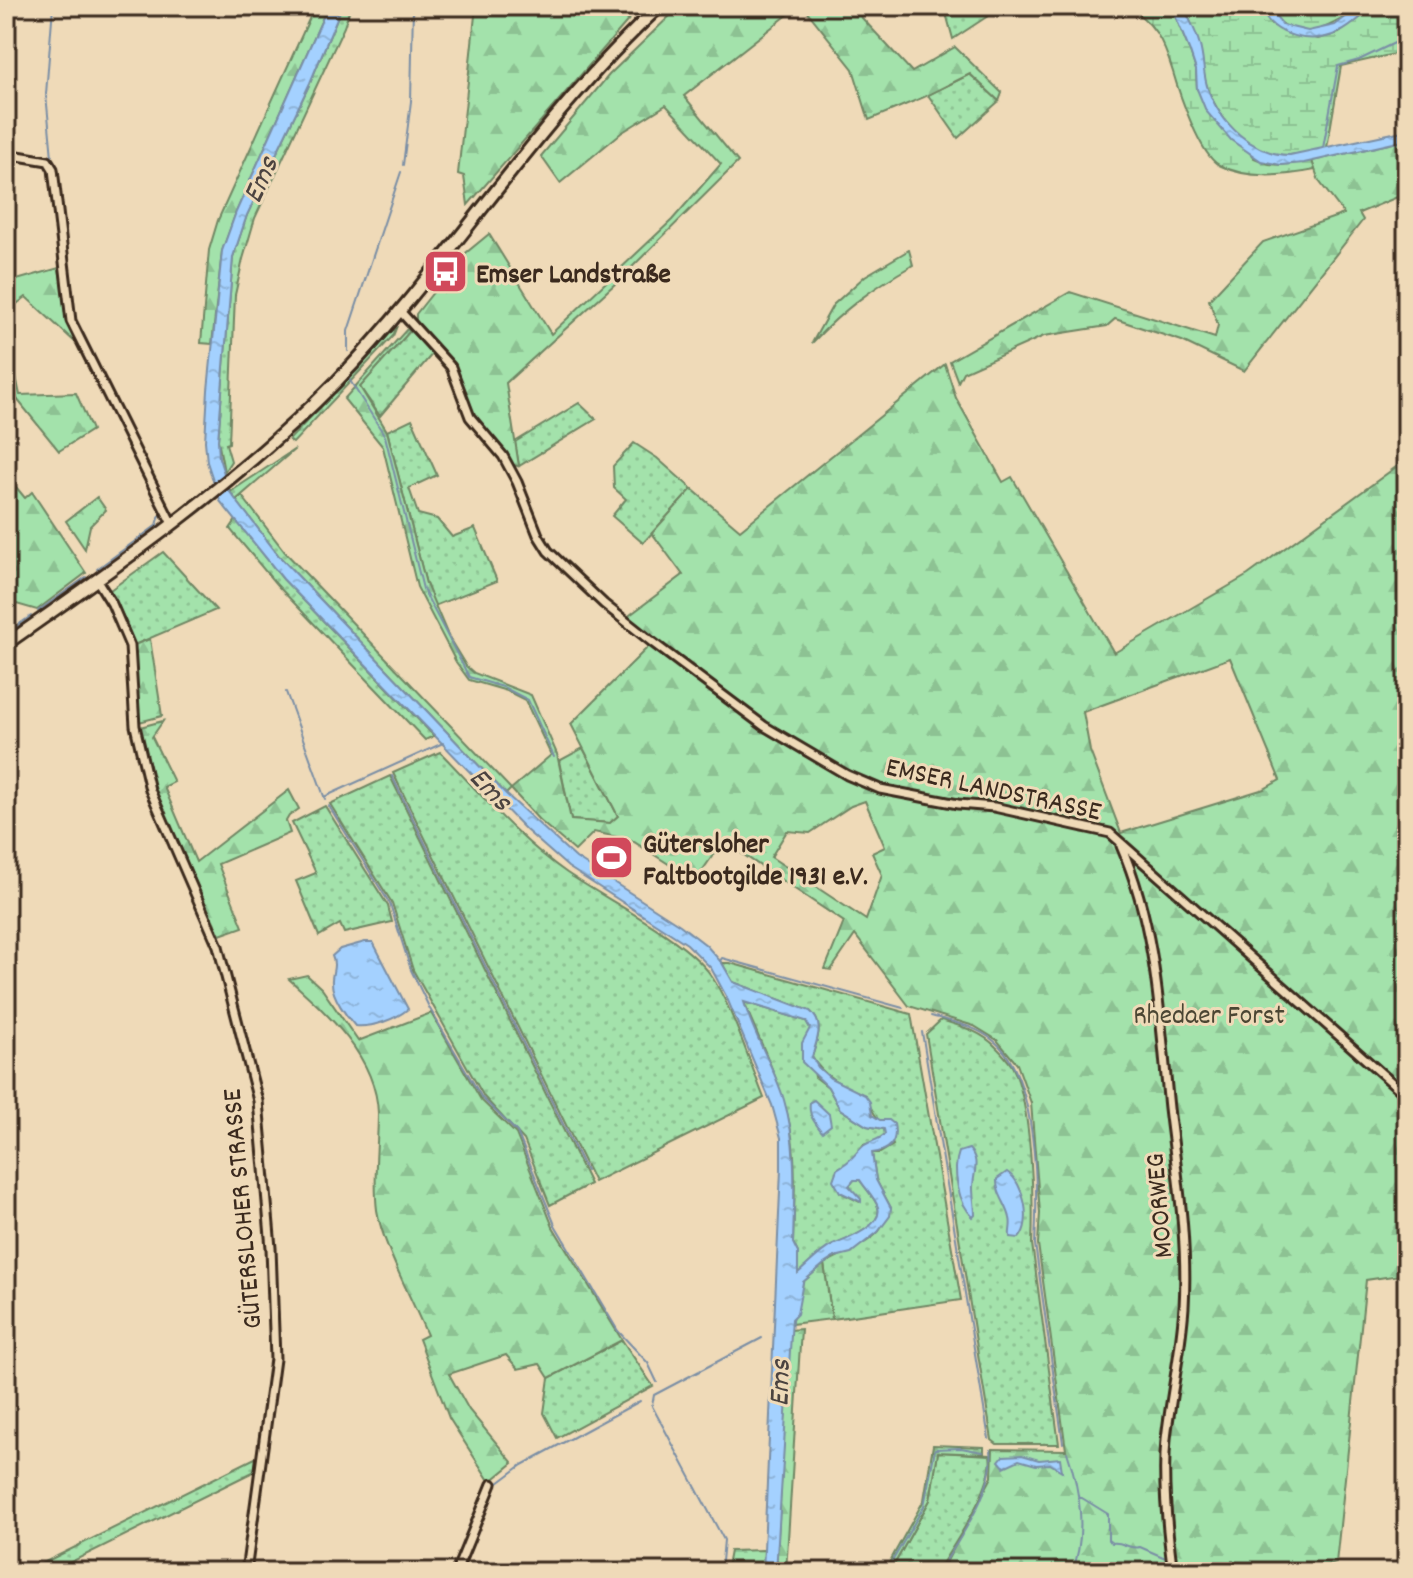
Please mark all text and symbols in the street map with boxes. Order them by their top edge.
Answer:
water label: Ems [234,149,293,211]
bus stop icon: Emser Landstraße [421,248,469,296]
place label: Emser Landstraße [476,257,671,297]
street label: EMSER LANDSTRASSE [882,750,1105,834]
water label: Ems [457,759,521,824]
place label: Gütersloher Faltbootgilde 1931 e.V. [643,827,868,899]
sports icon: Gütersloher Faltbootgilde 1931 e.V. [588,834,636,882]
park label: Rhedaer Forst [1133,998,1285,1038]
street label: GÜTERSLOHER STRASSE [215,1086,275,1330]
street label: MOORWEG [1137,1151,1186,1260]
water label: Ems [760,1358,805,1407]

